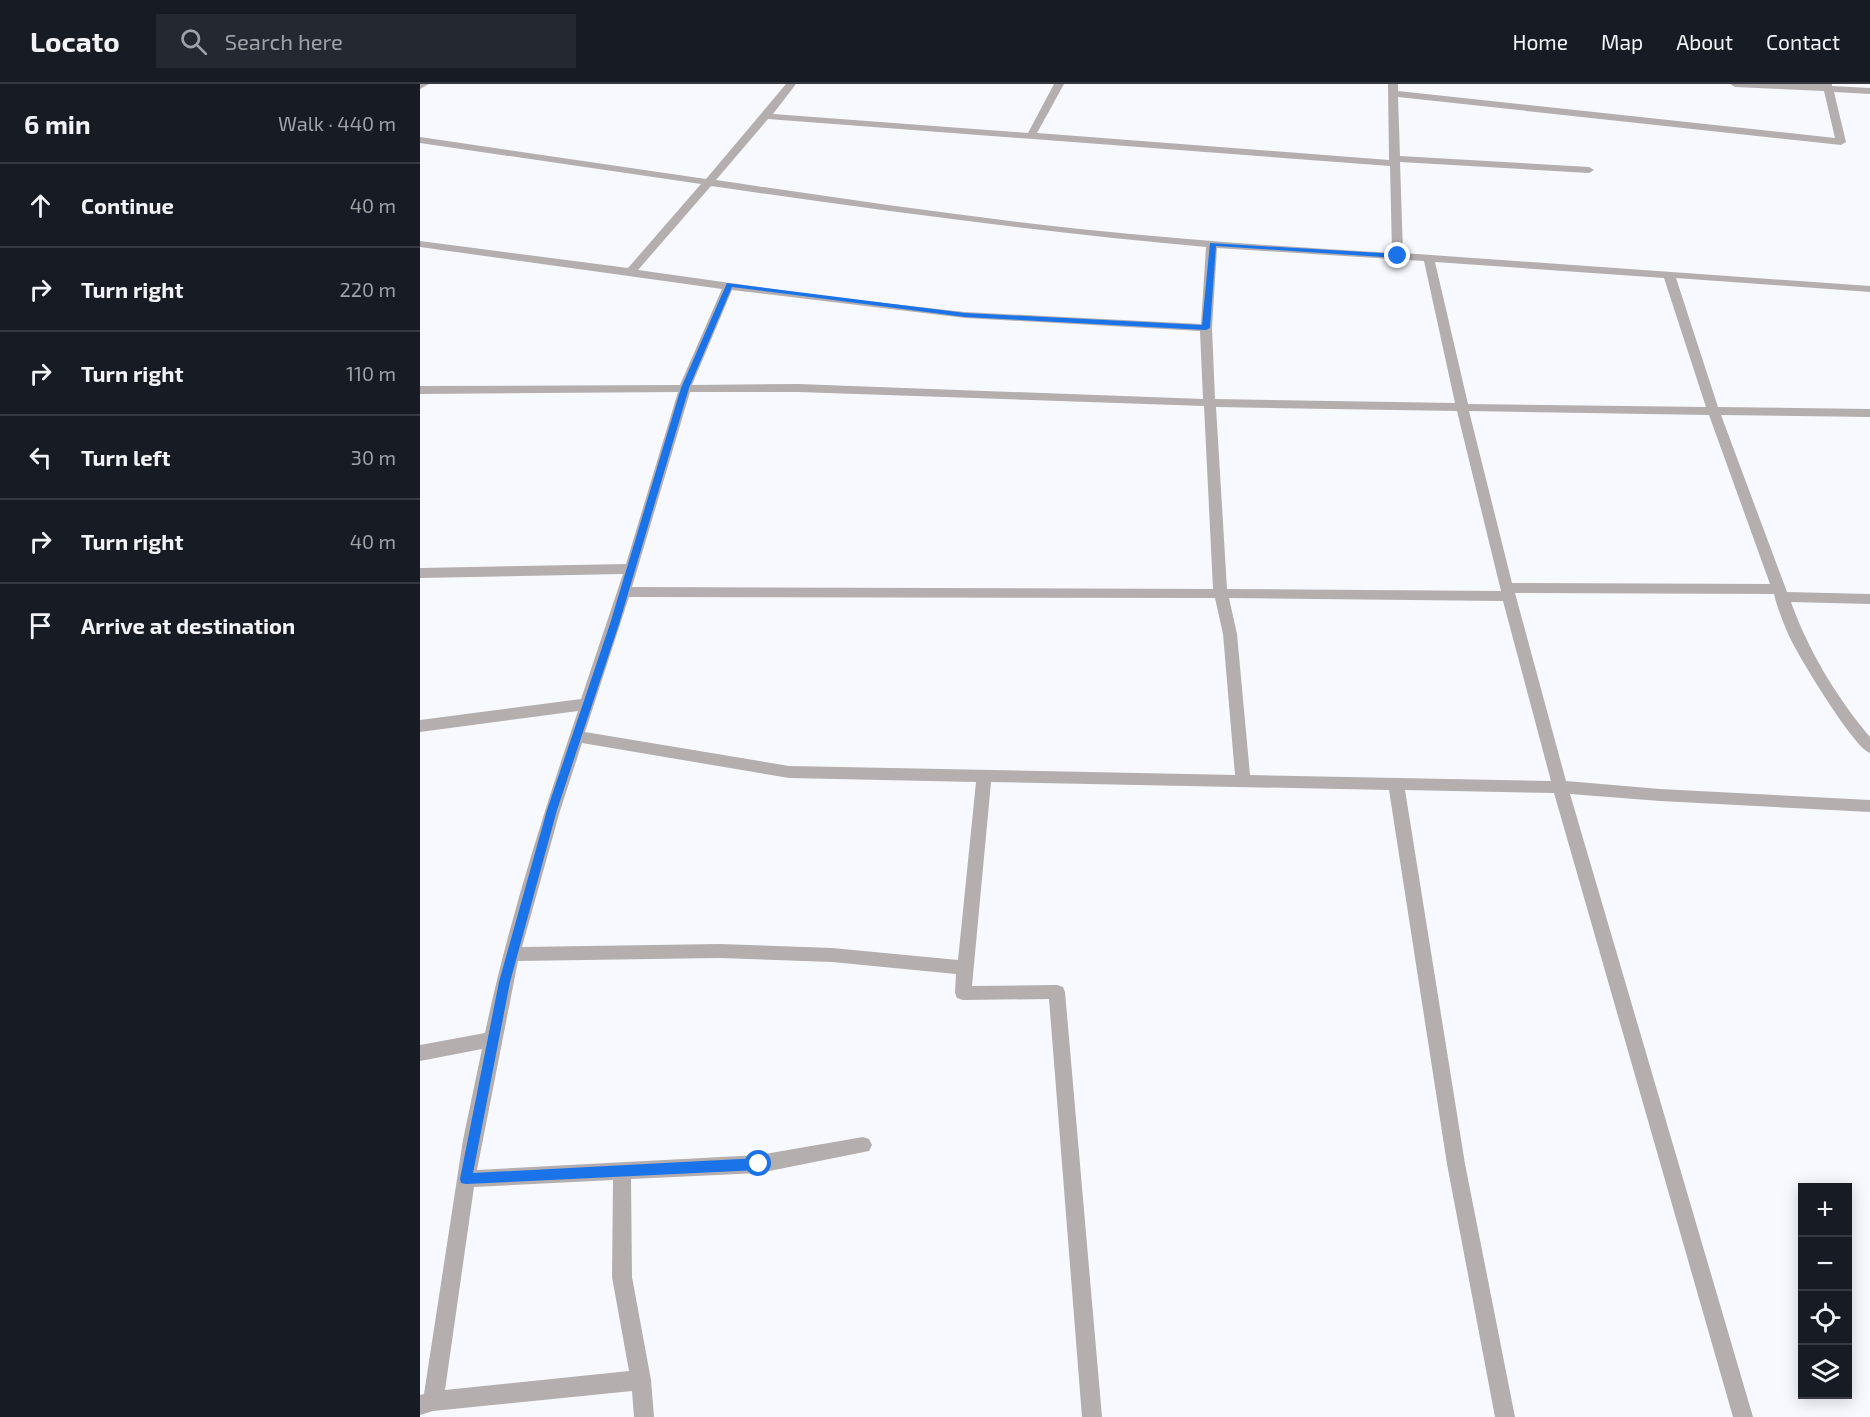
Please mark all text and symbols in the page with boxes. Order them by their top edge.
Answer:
search box [156,14,576,68]
text: Locato [30,24,120,58]
icon: search [177,25,210,58]
text: Search here [225,28,343,54]
text: Home [1512,29,1568,54]
text: Map [1601,29,1643,54]
text: About [1676,29,1733,54]
text: Contact [1766,29,1840,54]
text: 6 min [24,108,91,139]
text: Walk · 440 m [278,111,396,135]
icon: ahead [24,189,57,222]
text: Continue [81,192,174,218]
text: 40 m [350,193,396,217]
route end [1384,242,1410,268]
icon: right [24,273,57,306]
text: Turn right [81,276,183,302]
text: 220 m [339,277,396,301]
icon: right [24,357,57,390]
text: Turn right [81,360,183,386]
text: 110 m [346,361,396,385]
icon: left [24,441,57,474]
text: Turn left [81,444,170,470]
text: 30 m [351,445,396,469]
icon: right [24,525,57,558]
text: Turn right [81,528,183,554]
text: 40 m [350,529,396,553]
icon: arrive [24,609,57,642]
text: Arrive at destination [81,612,295,638]
route start [745,1150,771,1176]
map controls [1798,1183,1852,1399]
button: + [1798,1183,1852,1237]
button: − [1798,1237,1852,1291]
button: locate [1798,1291,1852,1345]
button: layers [1798,1345,1852,1399]

